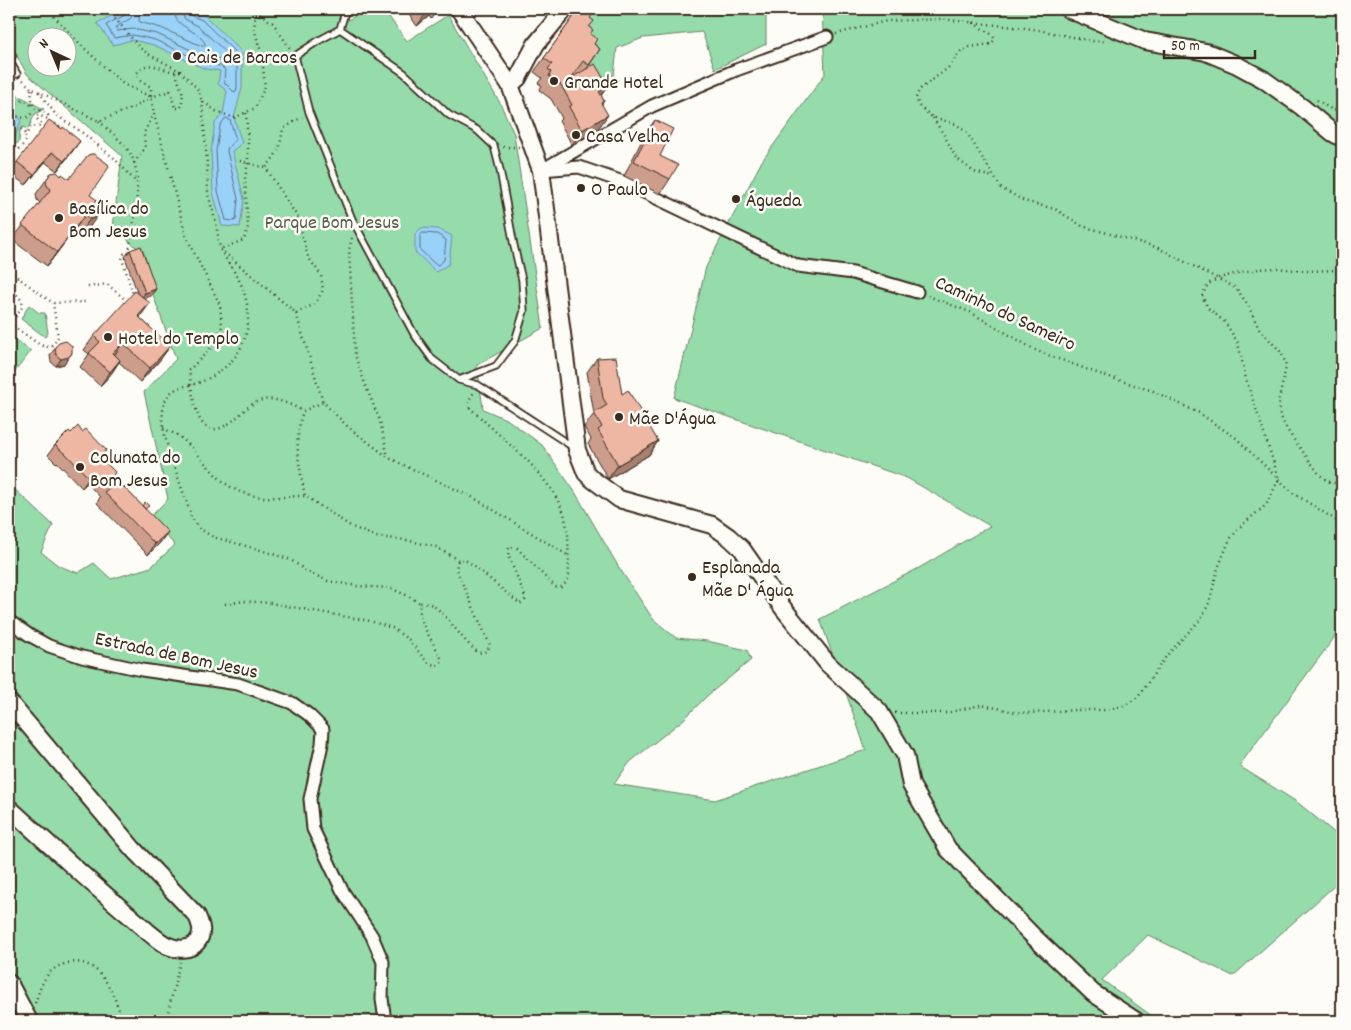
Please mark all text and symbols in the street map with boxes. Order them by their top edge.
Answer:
north arrow [28,28,78,78]
scale bar [1164,28,1255,60]
text: N [35,34,54,54]
text: 50 m [1171,36,1200,58]
place label: Cais de Barcos [187,45,297,73]
marker: Cais de Barcos [171,50,183,62]
place label: Grande Hotel [564,70,663,98]
marker: Grande Hotel [548,75,560,87]
place label: Casa Velha [586,124,670,152]
marker: Casa Velha [570,129,582,141]
place label: O Paulo [591,177,648,205]
marker: O Paulo [575,182,587,194]
place label: Águeda [746,188,802,216]
marker: Águeda [730,193,742,205]
place label: Basílica do Bom Jesus [69,196,149,247]
park label: Parque Bom Jesus [264,210,400,238]
marker: Basílica do Bom Jesus [53,212,65,224]
street label: Caminho do Sameiro [930,270,1080,360]
place label: Hotel do Templo [118,326,239,354]
marker: Hotel do Templo [102,331,114,343]
place label: Mãe D'Água [629,406,716,434]
marker: Mãe D'Água [613,411,625,423]
place label: Colunata do Bom Jesus [90,445,180,496]
marker: Colunata do Bom Jesus [74,461,86,473]
place label: Esplanada Mãe D' Água [702,555,794,606]
marker: Esplanada Mãe D' Água [686,571,698,583]
street label: Estrada de Bom Jesus [92,626,260,688]

